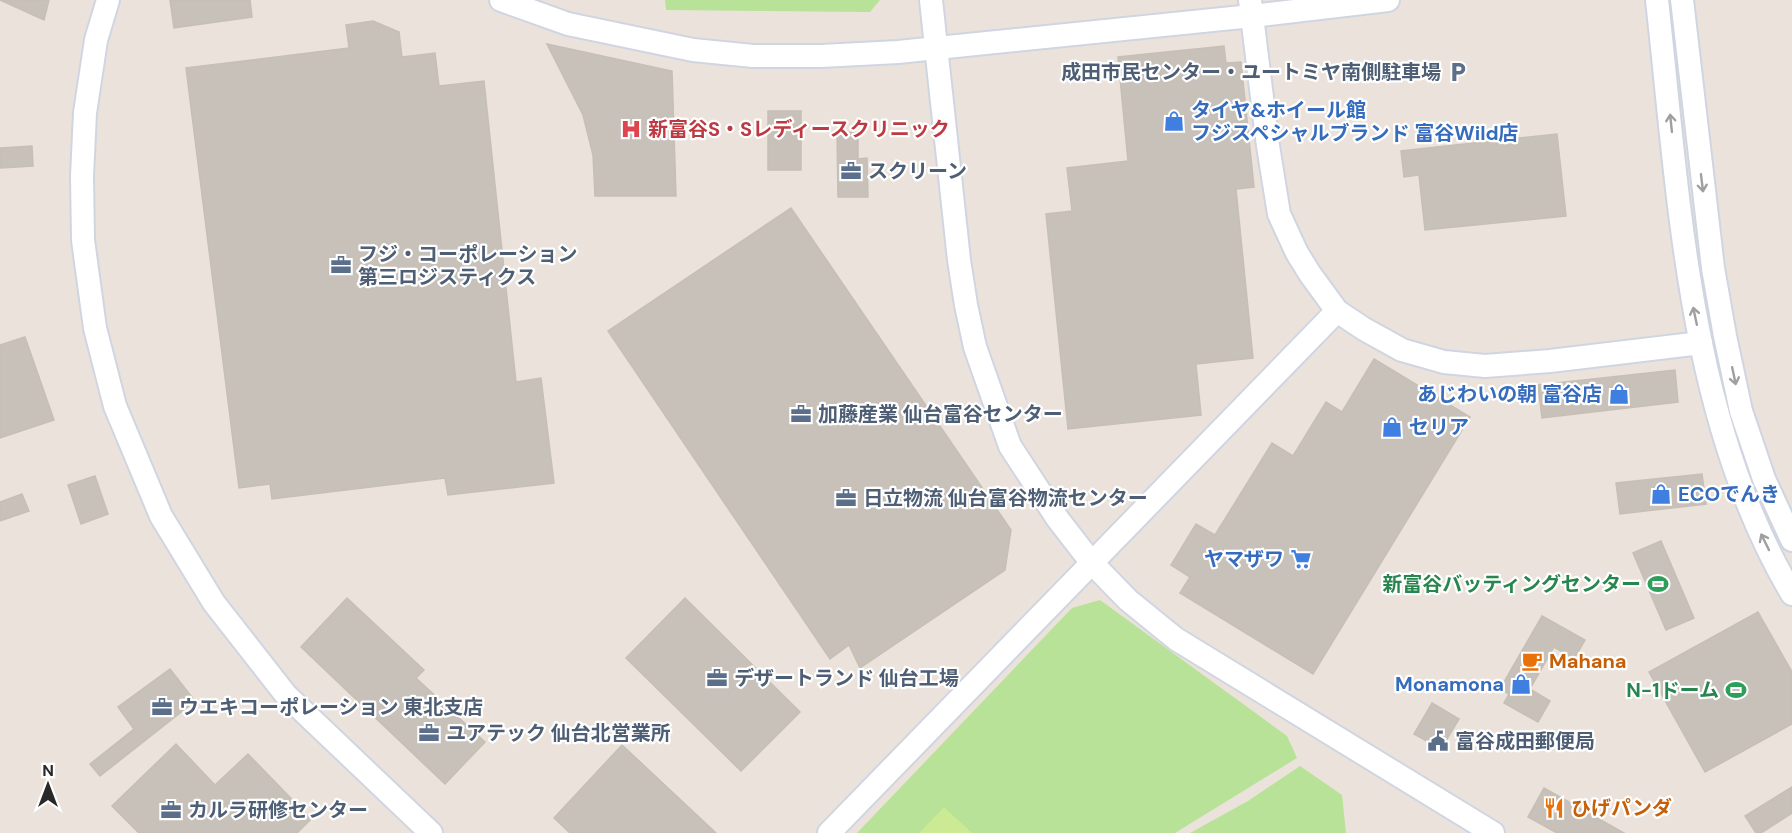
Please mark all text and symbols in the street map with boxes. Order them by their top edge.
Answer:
place label: 成田市民センター・ユートミヤ南側駐車場 [1061,59,1441,85]
parking icon: 成田市民センター・ユートミヤ南側駐車場 [1446,60,1470,84]
place label: タイヤ&ホイール館 フジスペシャルブランド 富谷Wild店 [1191,97,1519,146]
shop icon: タイヤ&ホイール館 フジスペシャルブランド 富谷Wild店 [1162,109,1186,133]
one-way arrow [1665,113,1676,133]
place label: 新富谷S・Sレディースクリニック [648,116,950,142]
hospital icon: 新富谷S・Sレディースクリニック [619,117,643,141]
place label: スクリーン [868,158,967,184]
office icon: スクリーン [839,159,863,183]
one-way arrow [1696,173,1707,193]
place label: フジ・コーポレーション 第三ロジスティクス [358,241,578,290]
office icon: フジ・コーポレーション 第三ロジスティクス [329,253,353,277]
one-way arrow [1689,307,1701,326]
one-way arrow [1728,366,1740,385]
place label: あじわいの朝 富谷店 [1417,381,1602,407]
shop icon: あじわいの朝 富谷店 [1607,382,1631,406]
place label: 加藤産業 仙台富谷センター [818,401,1063,427]
office icon: 加藤産業 仙台富谷センター [789,402,813,426]
place label: セリア [1409,414,1469,440]
shop icon: セリア [1380,415,1404,439]
place label: ECOでんき [1678,481,1780,507]
shop icon: ECOでんき [1649,482,1673,506]
place label: 日立物流 仙台富谷物流センター [863,485,1148,511]
office icon: 日立物流 仙台富谷物流センター [834,486,858,510]
one-way arrow [1759,533,1771,551]
place label: ヤマザワ [1204,546,1284,572]
supermarket icon: ヤマザワ [1289,547,1313,571]
place label: 新富谷バッティングセンター [1382,571,1641,597]
sports icon: 新富谷バッティングセンター [1646,572,1670,596]
place label: Mahana [1549,648,1627,674]
cafe icon: Mahana [1520,649,1544,673]
place label: デザートランド 仙台工場 [734,665,959,691]
office icon: デザートランド 仙台工場 [705,666,729,690]
place label: Monamona [1395,671,1504,697]
shop icon: Monamona [1509,672,1533,696]
place label: N-1ドーム [1626,677,1719,703]
sports icon: N-1ドーム [1724,678,1748,702]
place label: ウエキコーポレーション 東北支店 [179,694,483,720]
office icon: ウエキコーポレーション 東北支店 [150,695,174,719]
place label: ユアテック 仙台北営業所 [446,720,671,746]
office icon: ユアテック 仙台北営業所 [417,721,441,745]
place label: 富谷成田郵便局 [1455,728,1595,754]
public building icon: 富谷成田郵便局 [1426,729,1450,753]
north arrow [18,755,78,815]
text: N [42,760,54,781]
place label: ひげパンダ [1571,795,1672,821]
restaurant icon: ひげパンダ [1542,796,1566,820]
place label: カルラ研修センター [188,797,368,823]
office icon: カルラ研修センター [159,798,183,822]

